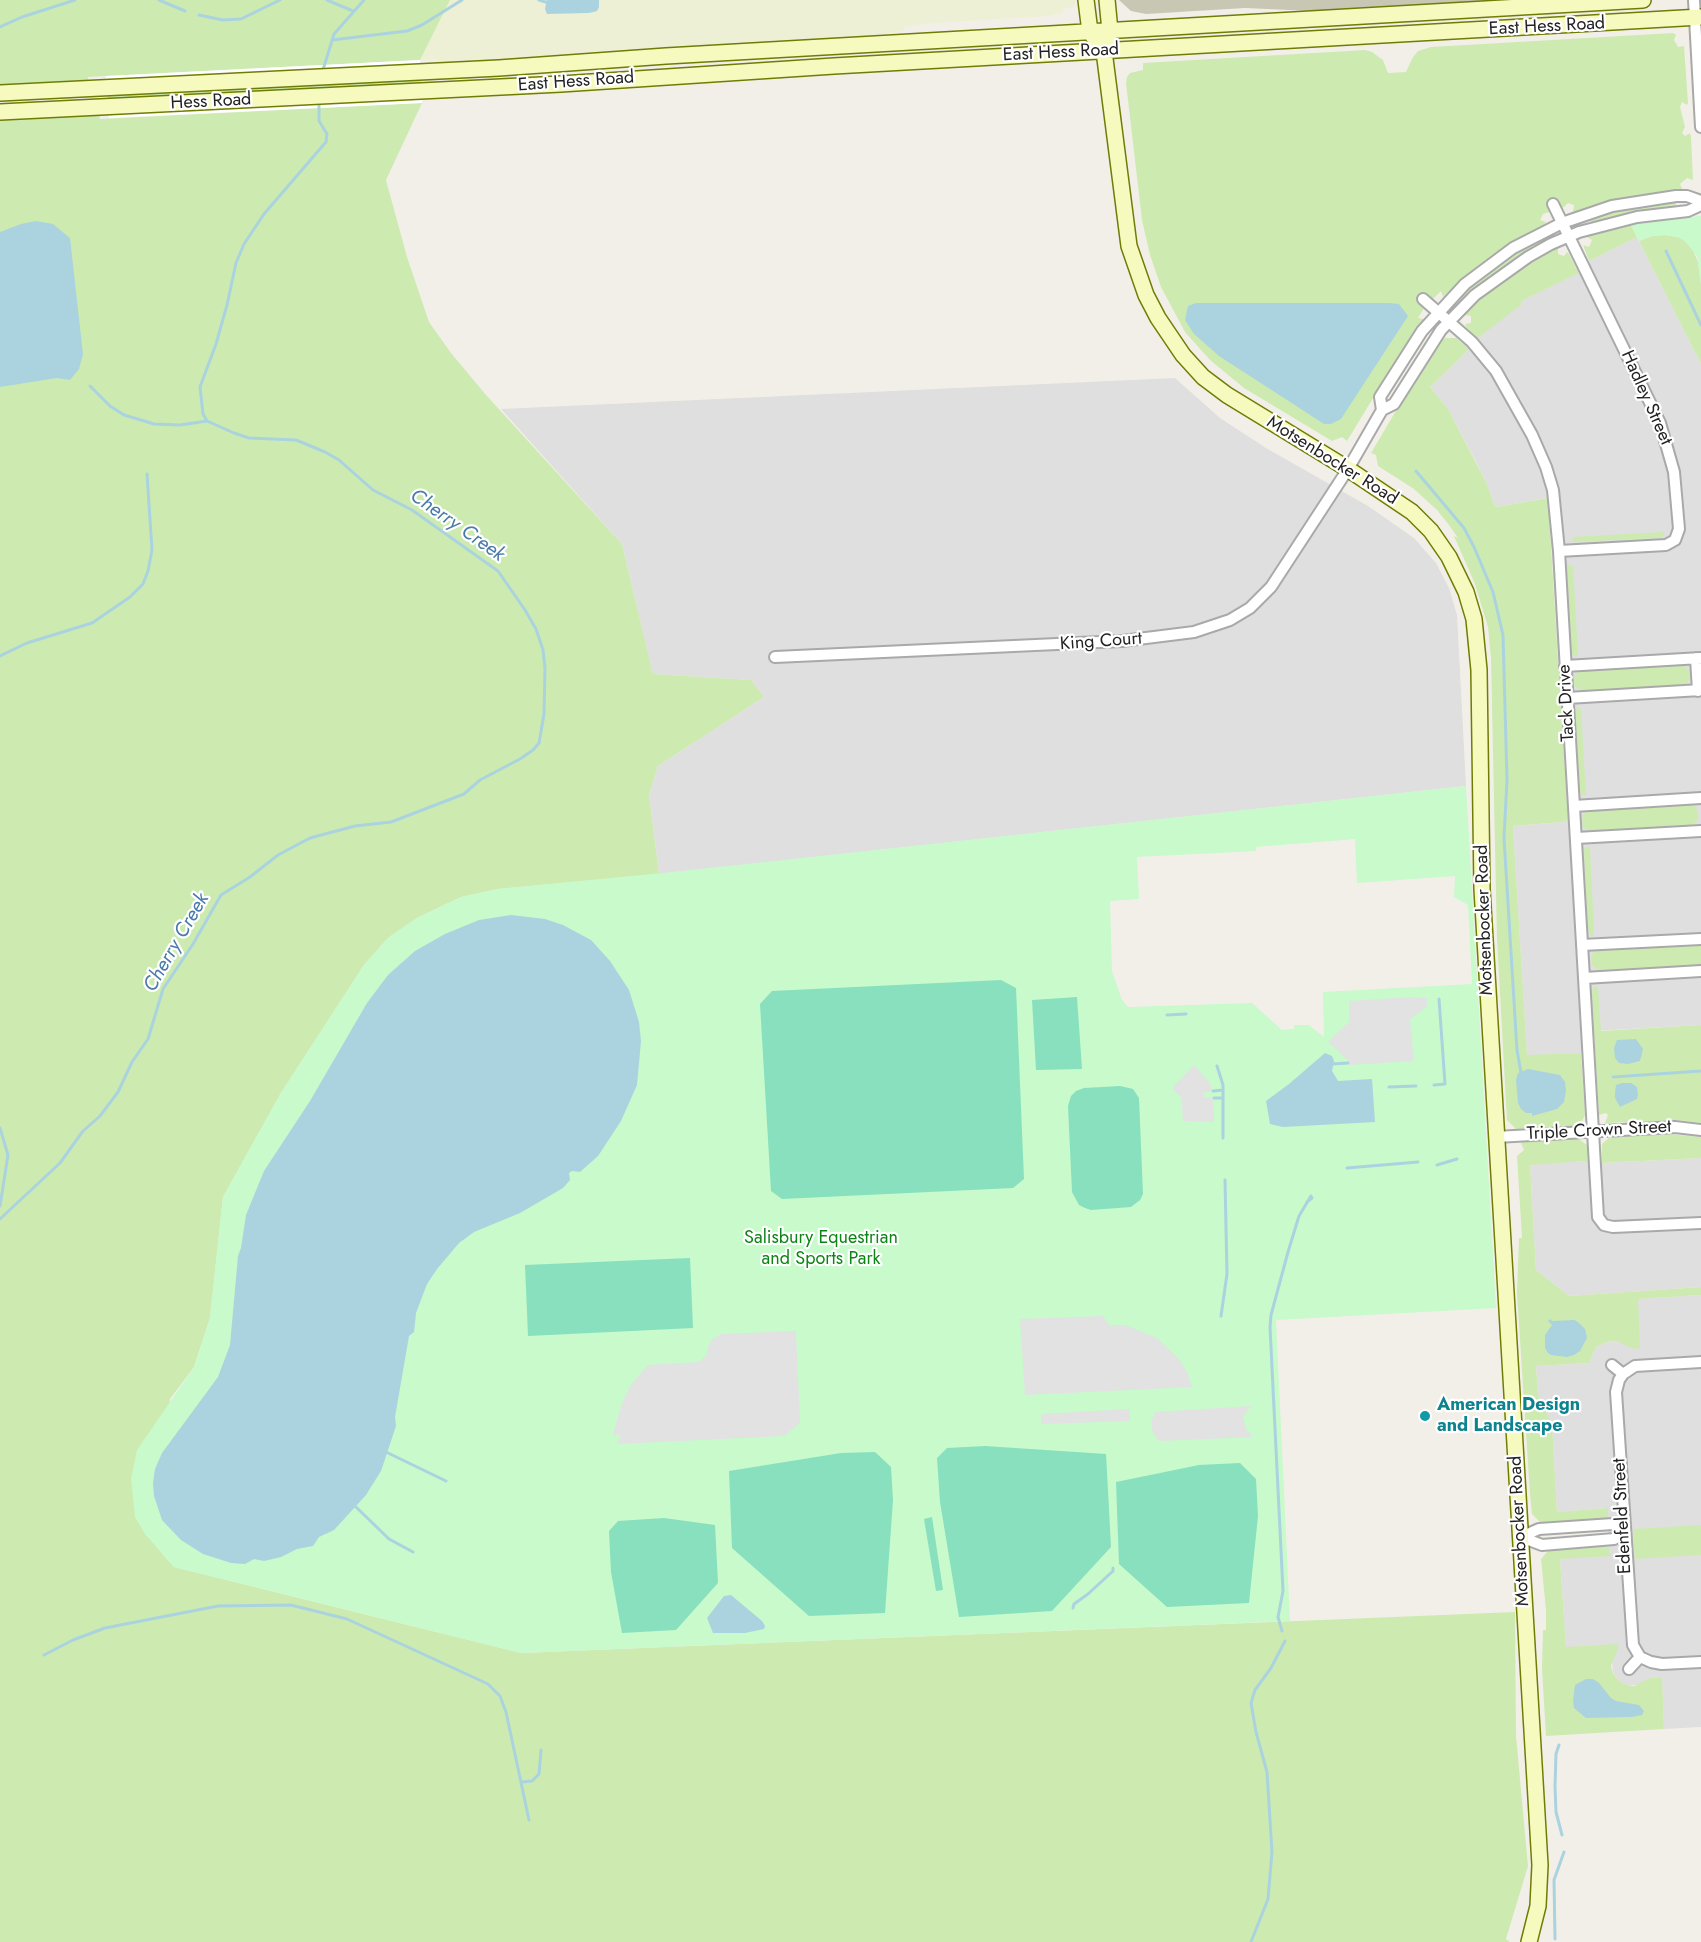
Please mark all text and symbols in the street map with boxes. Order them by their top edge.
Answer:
street label: East Hess Road [1488,13,1606,41]
street label: East Hess Road [1002,39,1120,67]
street label: East Hess Road [517,67,635,97]
street label: Hess Road [170,89,252,115]
street label: Hadley Street [1616,347,1676,449]
street label: Motsenbocker Road [1262,412,1402,510]
water label: Cherry Creek [405,485,509,567]
street label: King Court [1059,628,1143,656]
street label: Tack Drive [1554,664,1580,742]
street label: Motsenbocker Road [1472,844,1498,996]
water label: Cherry Creek [139,889,215,997]
street label: Triple Crown Street [1526,1116,1672,1146]
park label: Salisbury Equestrian and Sports Park [744,1228,898,1270]
place label: American Design and Landscape [1437,1395,1580,1438]
marker: American Design and Landscape [1418,1409,1432,1423]
street label: Motsenbocker Road [1505,1455,1535,1607]
street label: Edenfeld Street [1609,1457,1637,1575]

